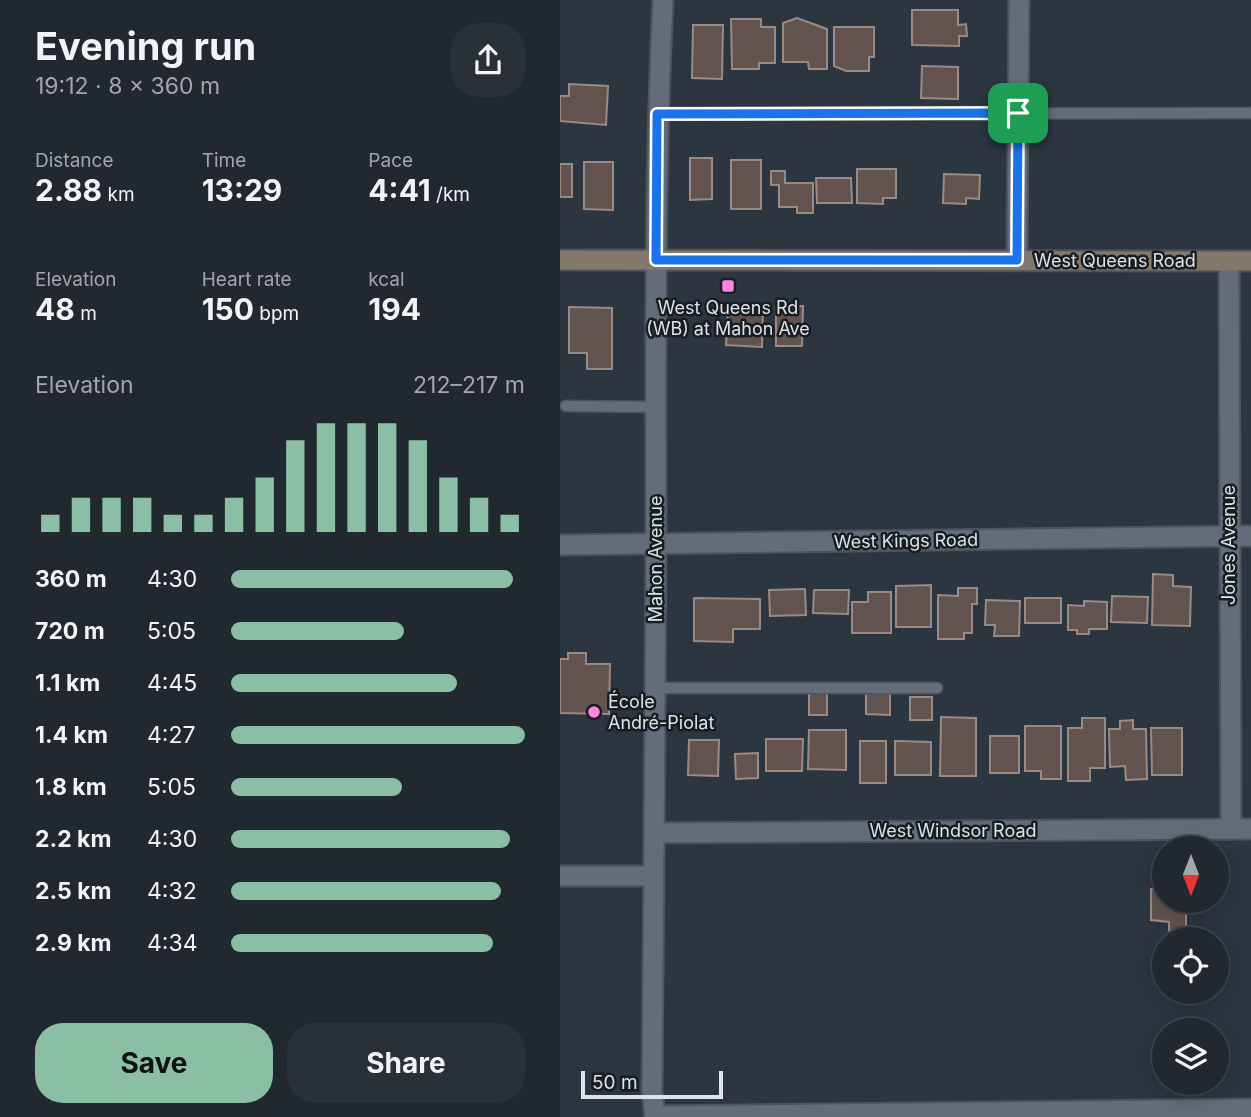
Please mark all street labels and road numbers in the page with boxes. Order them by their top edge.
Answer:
street label: West Queens Road [1034,250,1196,271]
street label: Jones Avenue [1218,485,1239,605]
street label: Mahon Avenue [645,496,666,622]
street label: West Kings Road [834,529,978,552]
street label: West Windsor Road [869,820,1037,841]

